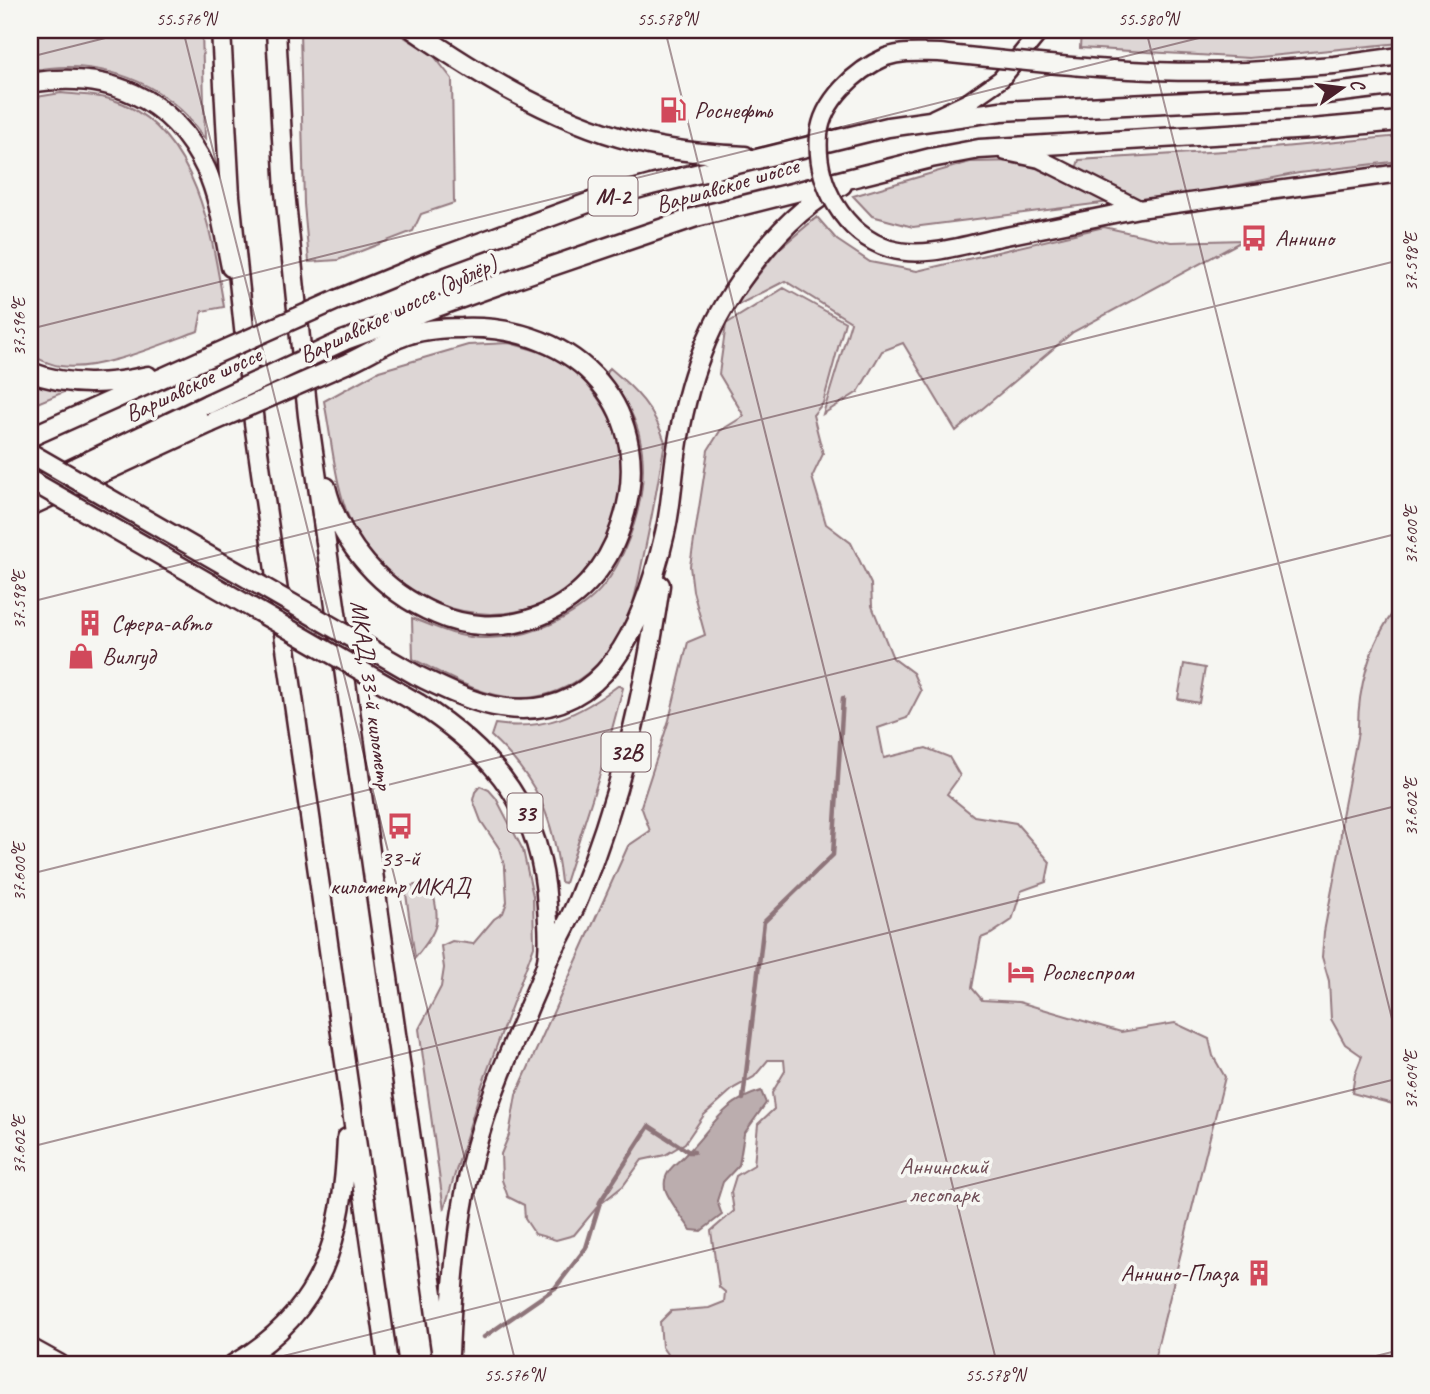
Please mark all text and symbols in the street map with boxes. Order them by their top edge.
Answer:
text: 55.576°N [156,8,219,30]
text: 55.578°N [637,8,700,30]
text: 55.580°N [1118,8,1181,30]
north arrow [1308,52,1378,122]
text: С [1345,77,1371,94]
fuel station icon: Роснефть [658,95,688,125]
place label: Роснефть [694,95,773,125]
street label: Варшавское шоссе [652,150,804,220]
road number: М-2 [588,176,638,216]
bus stop icon: Аннино [1239,223,1269,253]
place label: Аннино [1275,223,1336,253]
text: 37.598°E [1400,230,1422,291]
street label: Варшавское шоссе (дублёр) [294,248,503,370]
text: 37.596°E [8,295,30,356]
street label: Варшавское шоссе [120,338,268,429]
text: 37.600°E [1400,503,1422,564]
text: 37.598°E [8,568,30,629]
street label: МКАД, 33-й километр [344,599,400,793]
building icon: Сфера-авто [75,608,105,638]
place label: Сфера-авто [111,608,213,638]
shop icon: Вилгуд [66,641,96,671]
place label: Вилгуд [102,641,158,671]
road number: 32B [602,732,650,772]
text: 37.602°E [1400,775,1422,836]
road number: 33 [508,793,542,832]
bus stop icon: 33-й километр МКАД [385,811,415,841]
text: 37.600°E [8,840,30,901]
place label: 33-й километр МКАД [330,843,472,901]
hotel icon: Рослеспром [1006,957,1036,987]
place label: Рослеспром [1042,957,1134,987]
text: 37.604°E [1400,1048,1422,1109]
text: 37.602°E [8,1113,30,1174]
park label: Аннинский лесопарк [900,1151,990,1209]
place label: Аннино-Плаза [1121,1258,1239,1288]
building icon: Аннино-Плаза [1244,1258,1274,1288]
text: 55.576°N [484,1364,547,1386]
text: 55.578°N [965,1364,1028,1386]

